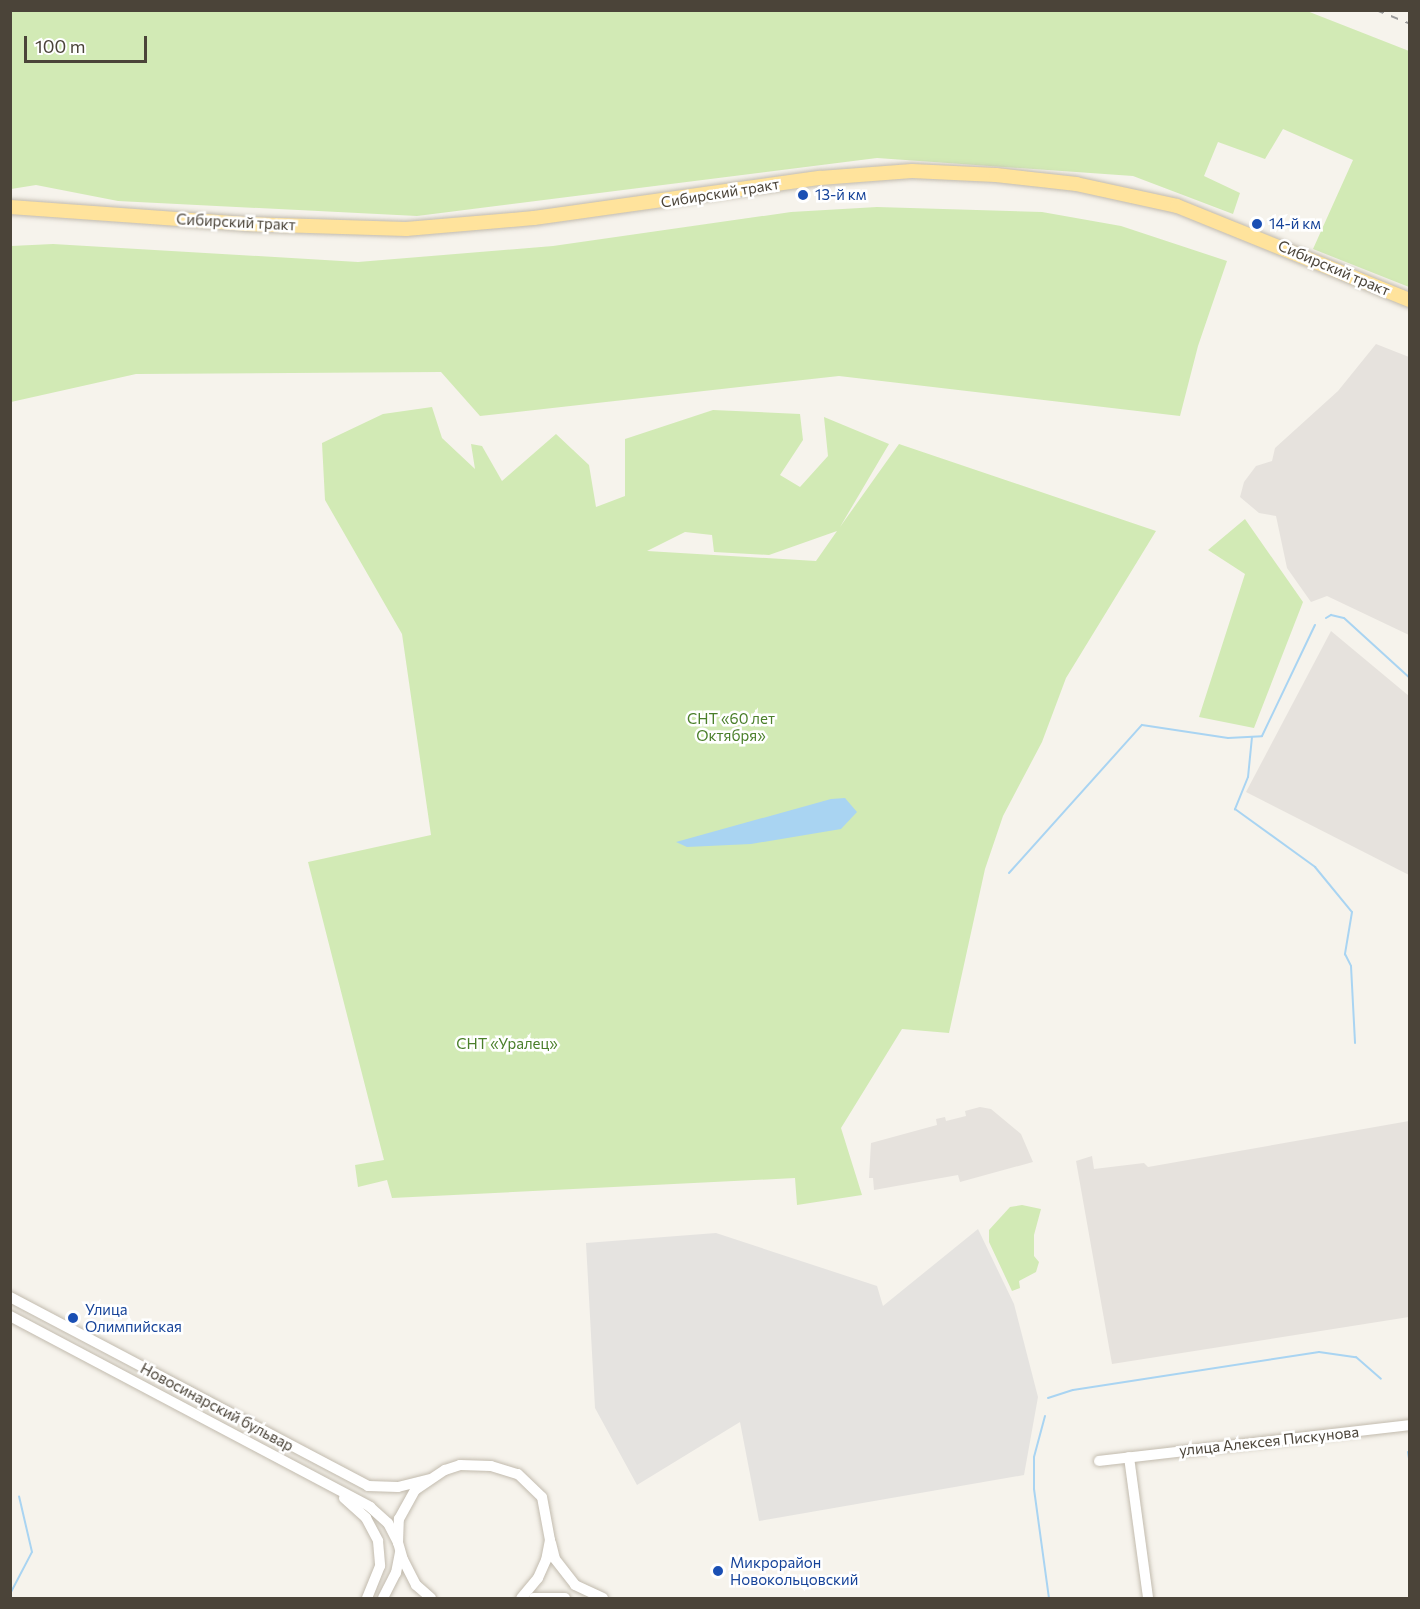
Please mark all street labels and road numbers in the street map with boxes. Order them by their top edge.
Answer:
street label: Сибирский тракт [660,175,780,211]
street label: Сибирский тракт [176,210,296,234]
street label: Сибирский тракт [1275,236,1393,300]
street label: Новосинарский бульвар [137,1359,297,1455]
street label: улица Алексея Пискунова [1178,1423,1360,1459]

